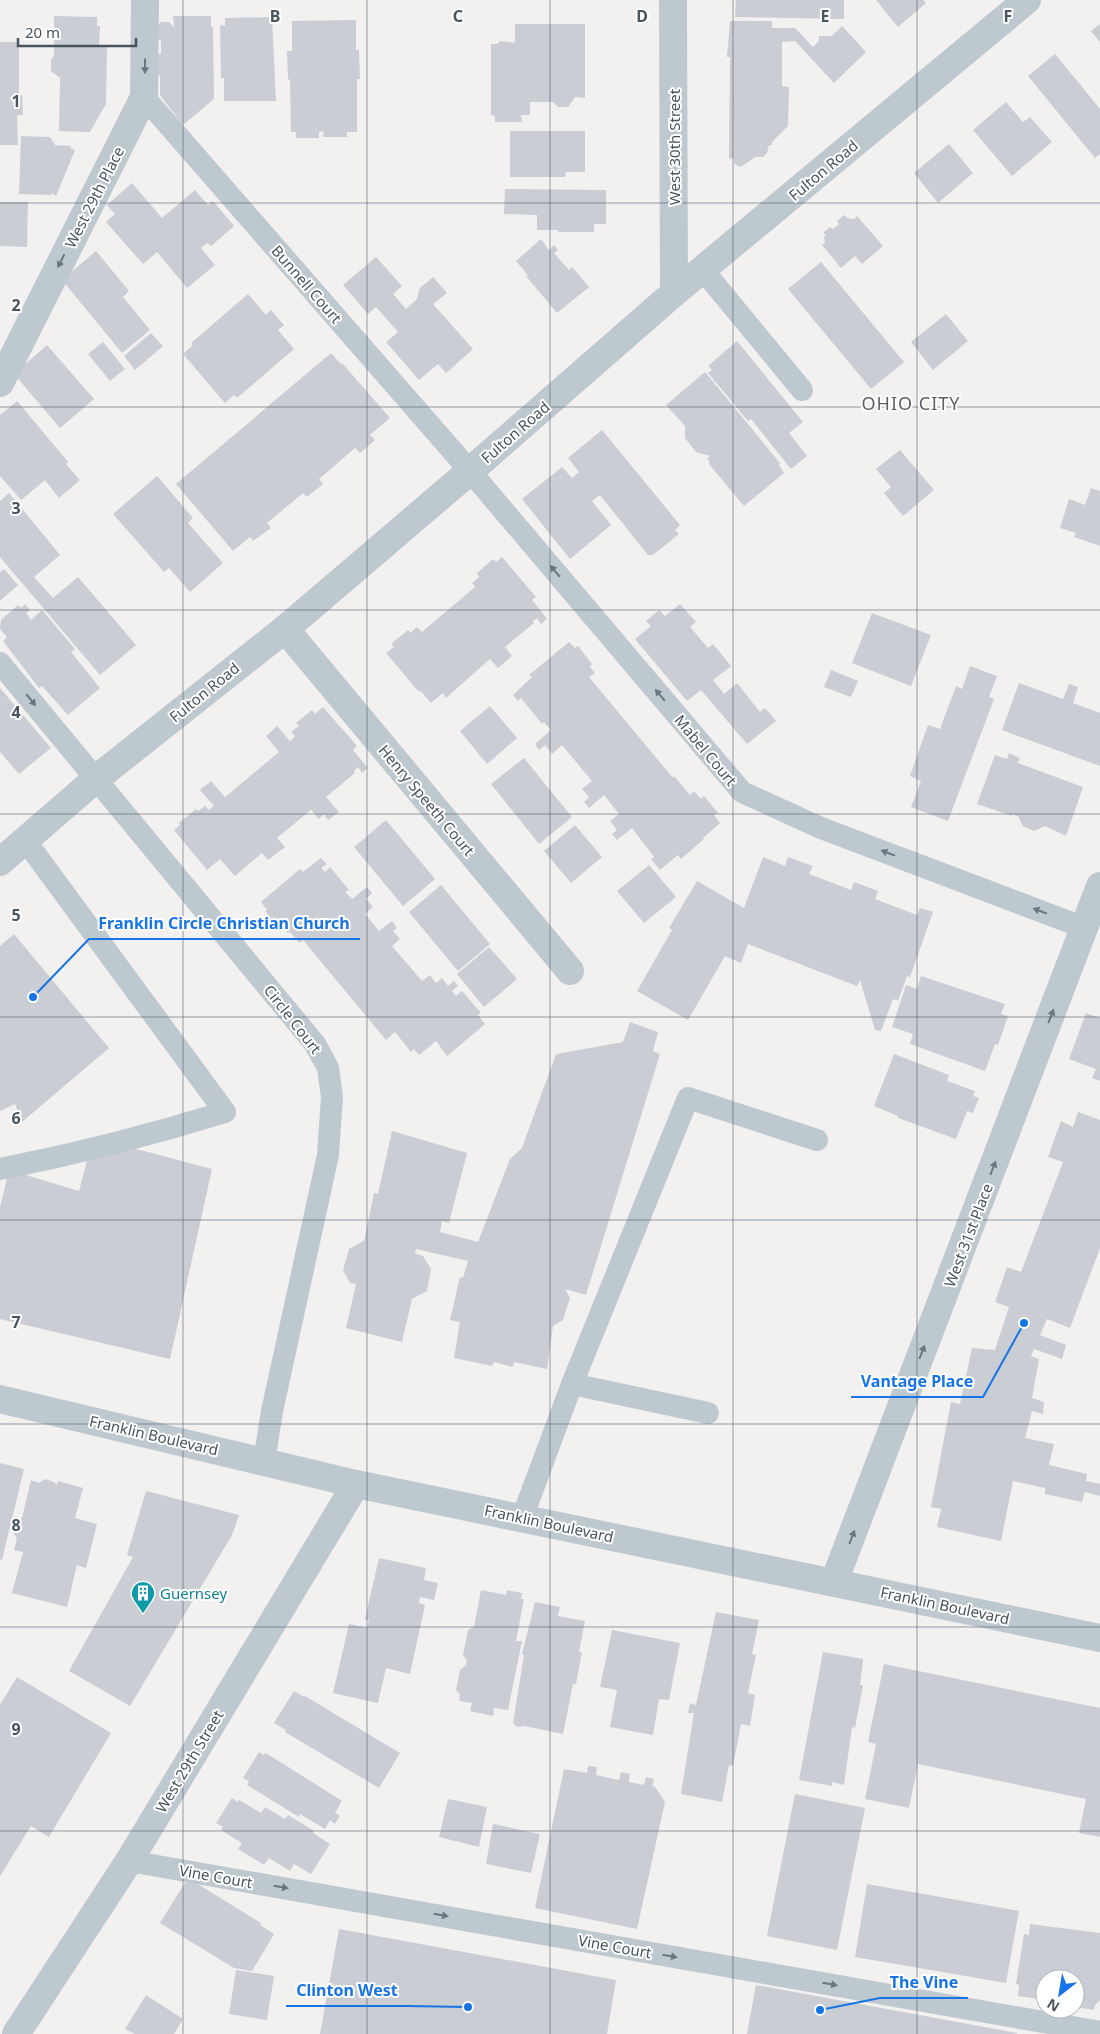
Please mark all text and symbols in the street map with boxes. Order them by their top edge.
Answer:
text: B [270,5,280,27]
text: C [453,5,463,27]
text: D [636,5,648,27]
text: E [821,5,830,27]
text: F [1004,5,1012,27]
scale bar [18,15,135,47]
text: 20 m [25,22,60,42]
one-way arrow [141,58,149,74]
street label: West 30th Street [664,88,684,205]
text: 1 [11,90,21,112]
street label: Fulton Road [784,135,862,205]
street label: West 29th Place [60,143,128,251]
street label: Bunnell Court [268,241,347,328]
one-way arrow [57,254,65,269]
text: 2 [11,294,21,316]
district label: OHIO CITY [862,391,960,415]
street label: Fulton Road [476,397,554,467]
text: 3 [11,497,21,519]
one-way arrow [549,565,560,578]
street label: Fulton Road [165,658,243,726]
one-way arrow [654,689,665,702]
one-way arrow [26,693,37,706]
text: 4 [11,701,21,723]
street label: Mabel Court [670,710,742,790]
street label: Henry Speeth Court [375,740,480,860]
one-way arrow [880,849,895,857]
text: 5 [11,904,21,926]
one-way arrow [1033,906,1047,914]
callout: Franklin Circle Christian Church [89,908,360,939]
text: Franklin Circle Christian Church [98,912,350,934]
street label: Circle Court [260,980,327,1058]
one-way arrow [1048,1009,1056,1023]
text: 6 [11,1107,21,1129]
one-way arrow [989,1160,997,1175]
street label: West 31st Place [939,1180,997,1290]
text: 7 [11,1311,21,1333]
one-way arrow [919,1345,927,1360]
callout: Vantage Place [851,1366,983,1397]
text: Vantage Place [861,1370,973,1392]
street label: Franklin Boulevard [88,1410,220,1460]
street label: Franklin Boulevard [483,1500,615,1546]
text: 8 [11,1514,21,1536]
one-way arrow [848,1529,856,1544]
building icon: Guernsey [130,1580,156,1614]
street label: Franklin Boulevard [879,1582,1011,1628]
place label: Guernsey [160,1583,227,1603]
street label: West 29th Street [150,1706,228,1816]
text: 9 [11,1718,21,1740]
street label: Vine Court [178,1860,255,1892]
one-way arrow [273,1884,289,1892]
one-way arrow [433,1912,449,1920]
street label: Vine Court [577,1930,654,1962]
one-way arrow [662,1952,678,1960]
callout: The Vine [880,1967,968,1998]
north arrow [1035,1969,1085,2019]
text: The Vine [890,1971,958,1993]
callout: Clinton West [286,1975,407,2006]
text: Clinton West [296,1979,398,2001]
one-way arrow [822,1981,838,1989]
text: N [1043,1994,1063,2017]

